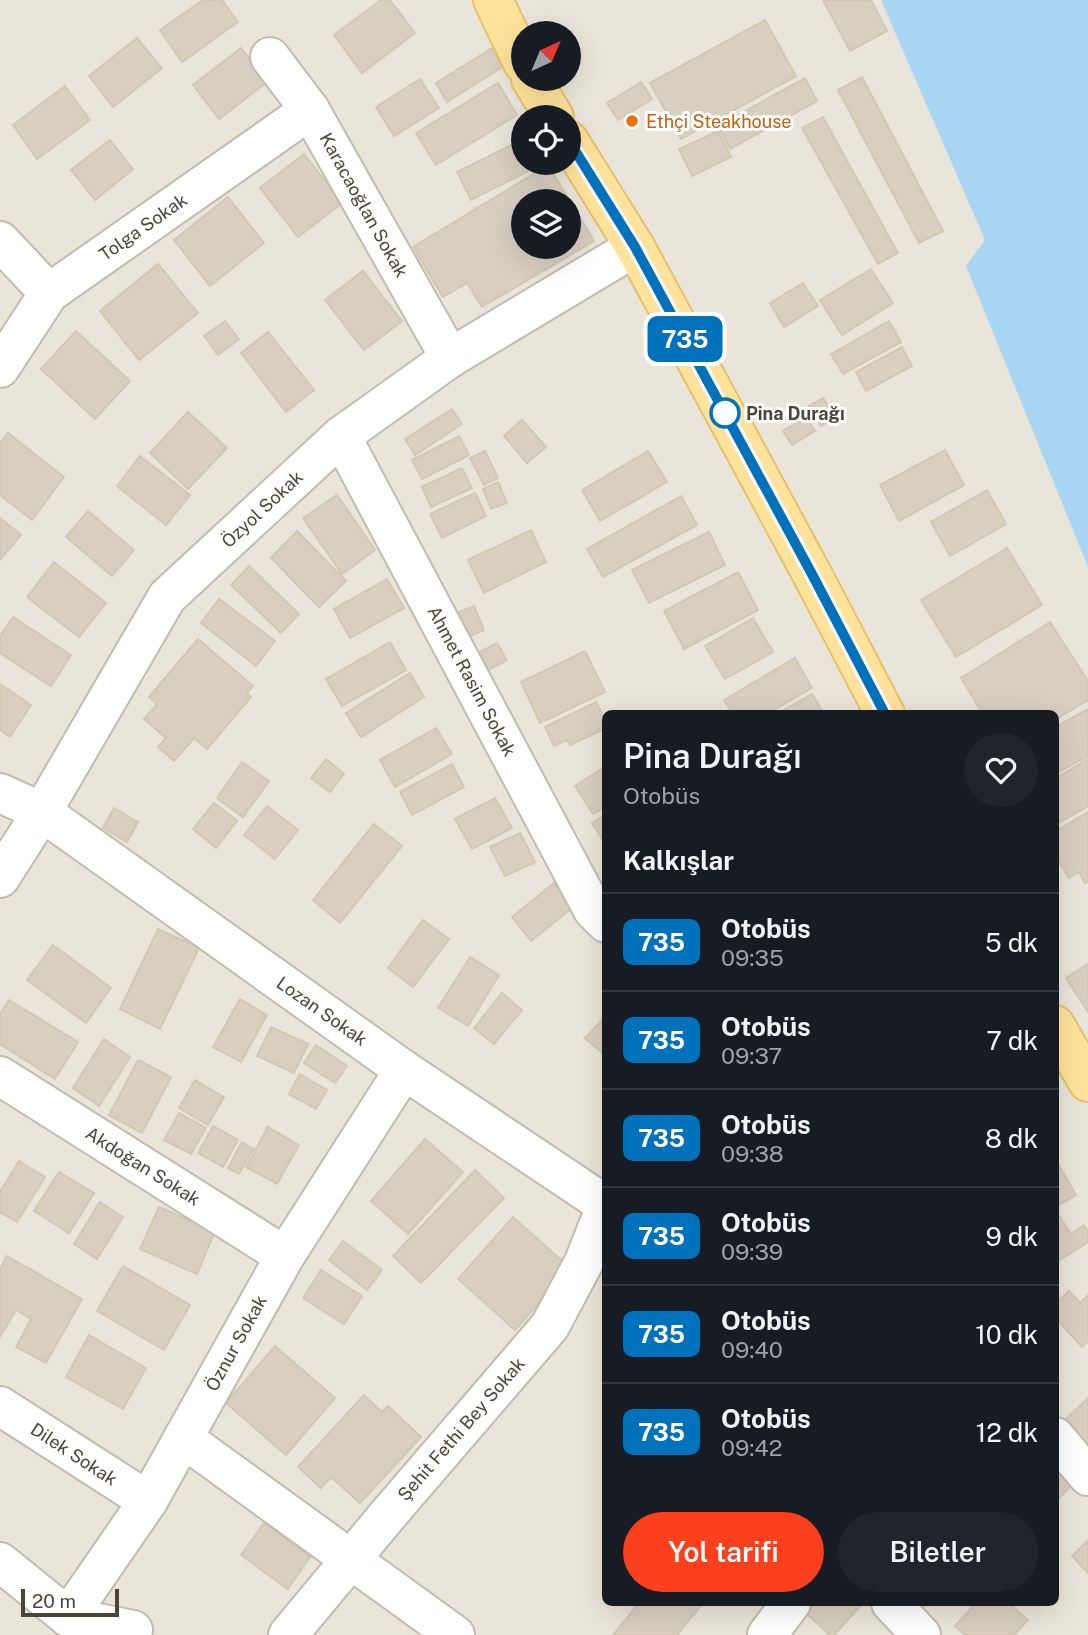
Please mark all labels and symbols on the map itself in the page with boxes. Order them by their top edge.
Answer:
north arrow [511,21,581,91]
place label: Ethçi Steakhouse [646,111,791,132]
marker: Ethçi Steakhouse [624,113,640,129]
street label: Karacaoğlan Sokak [316,129,412,281]
street label: Tolga Sokak [95,189,191,265]
line badge: 735 [645,316,725,362]
marker: Pina Durağı [710,398,740,428]
place label: Pina Durağı [746,403,845,424]
street label: Özyol Sokak [216,465,307,552]
street label: Ahmet Rasim Sokak [423,602,521,760]
street label: Lozan Sokak [273,972,371,1050]
street label: Akdoğan Sokak [82,1122,204,1210]
street label: Öznur Sokak [200,1291,271,1395]
street label: Şehit Fethi Bey Sokak [393,1353,529,1505]
street label: Dilek Sokak [27,1418,121,1490]
scale bar [21,1586,119,1618]

